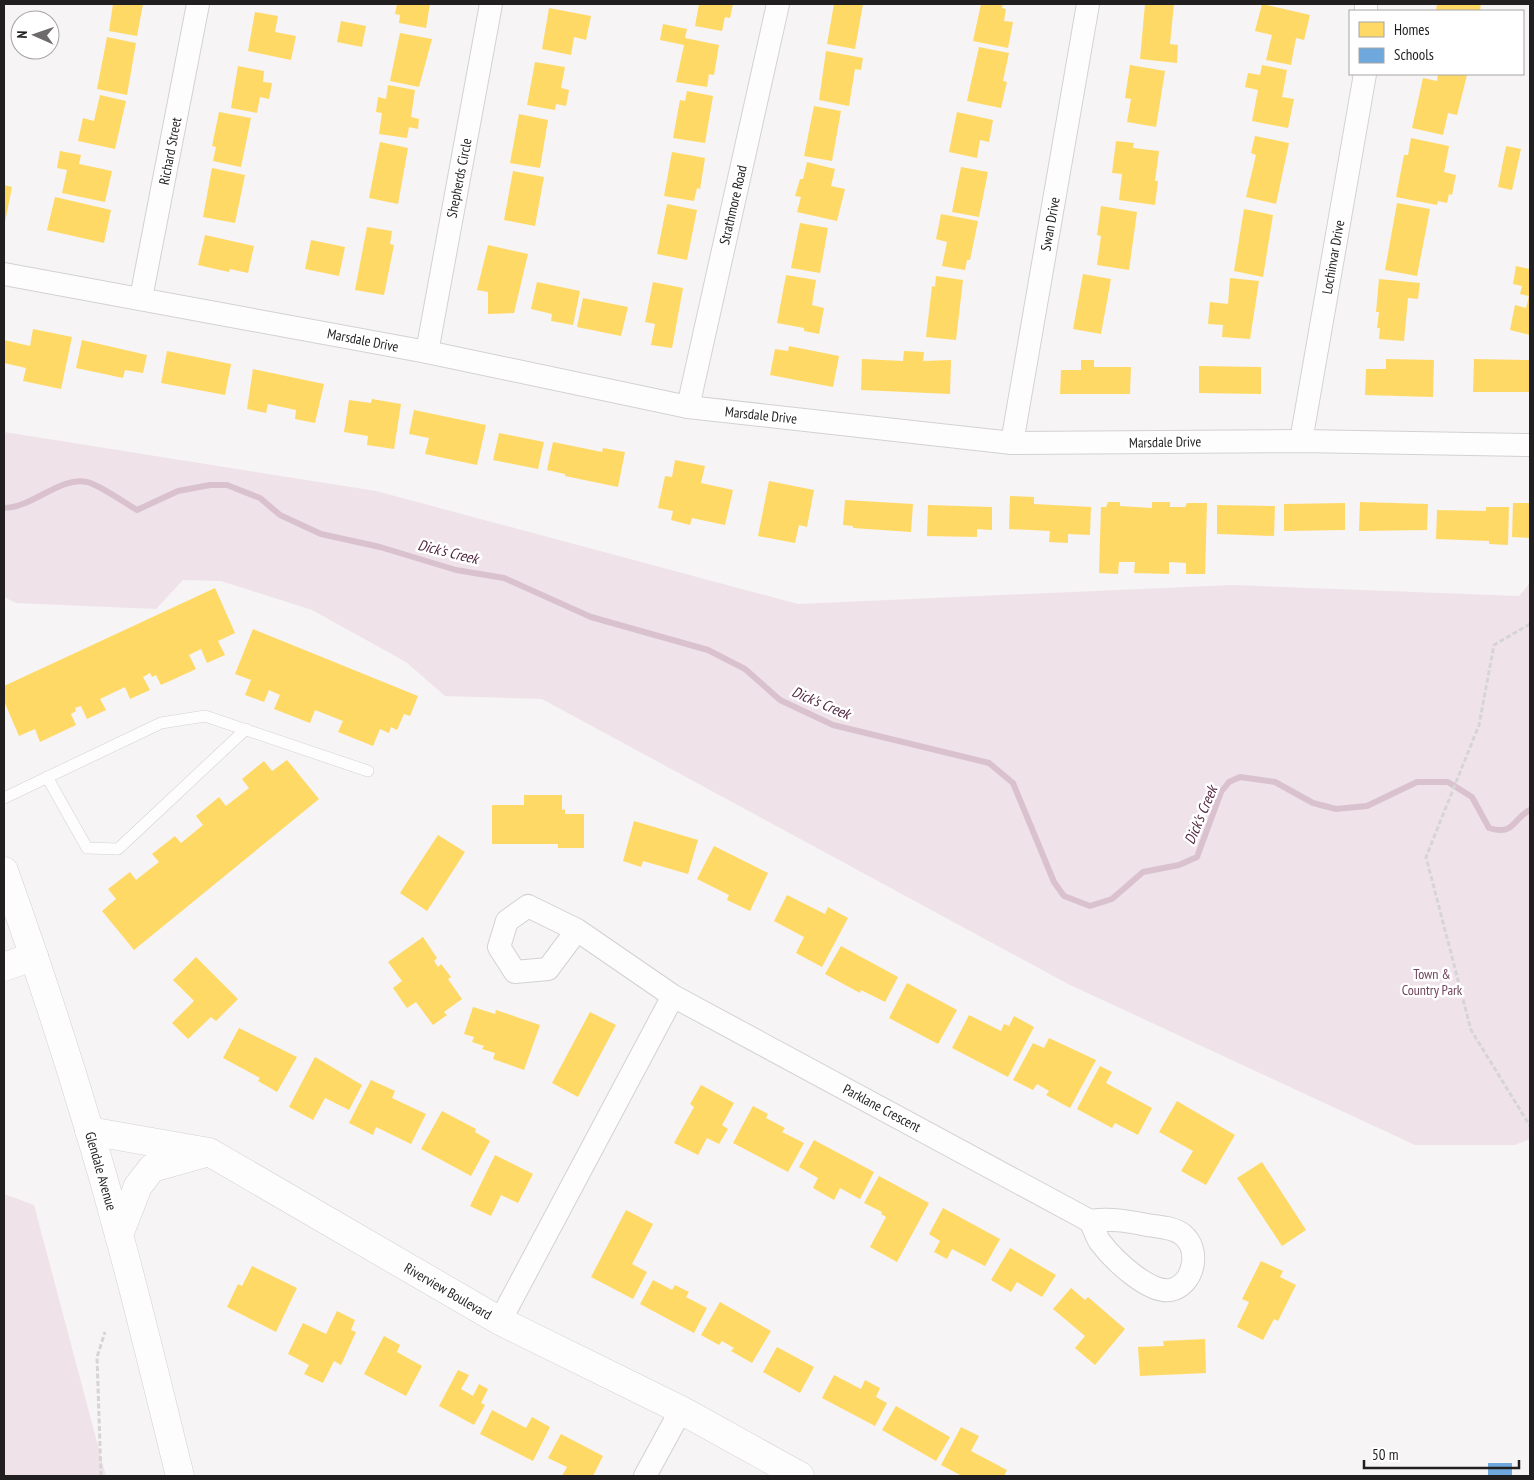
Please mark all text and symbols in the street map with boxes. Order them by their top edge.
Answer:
north arrow [10,10,60,60]
legend [1349,10,1524,75]
text: Homes [1394,20,1430,39]
text: N [13,30,31,39]
text: Schools [1394,45,1434,64]
street label: Richard Street [155,116,185,186]
street label: Shepherds Circle [442,136,476,219]
street label: Strathmore Road [715,164,751,246]
street label: Swan Drive [1036,195,1064,252]
street label: Lochinvar Drive [1318,218,1348,295]
street label: Marsdale Drive [326,324,400,356]
street label: Marsdale Drive [724,402,798,428]
street label: Marsdale Drive [1129,432,1201,452]
water label: Dick's Creek [416,535,482,569]
water label: Dick's Creek [789,682,855,724]
water label: Dick's Creek [1180,781,1222,847]
park label: Town & Country Park [1402,965,1463,999]
street label: Parklane Crescent [840,1080,924,1136]
street label: Glendale Avenue [81,1130,121,1213]
street label: Riverview Boulevard [401,1259,495,1323]
scale bar [1364,1438,1519,1470]
text: 50 m [1372,1445,1398,1464]

